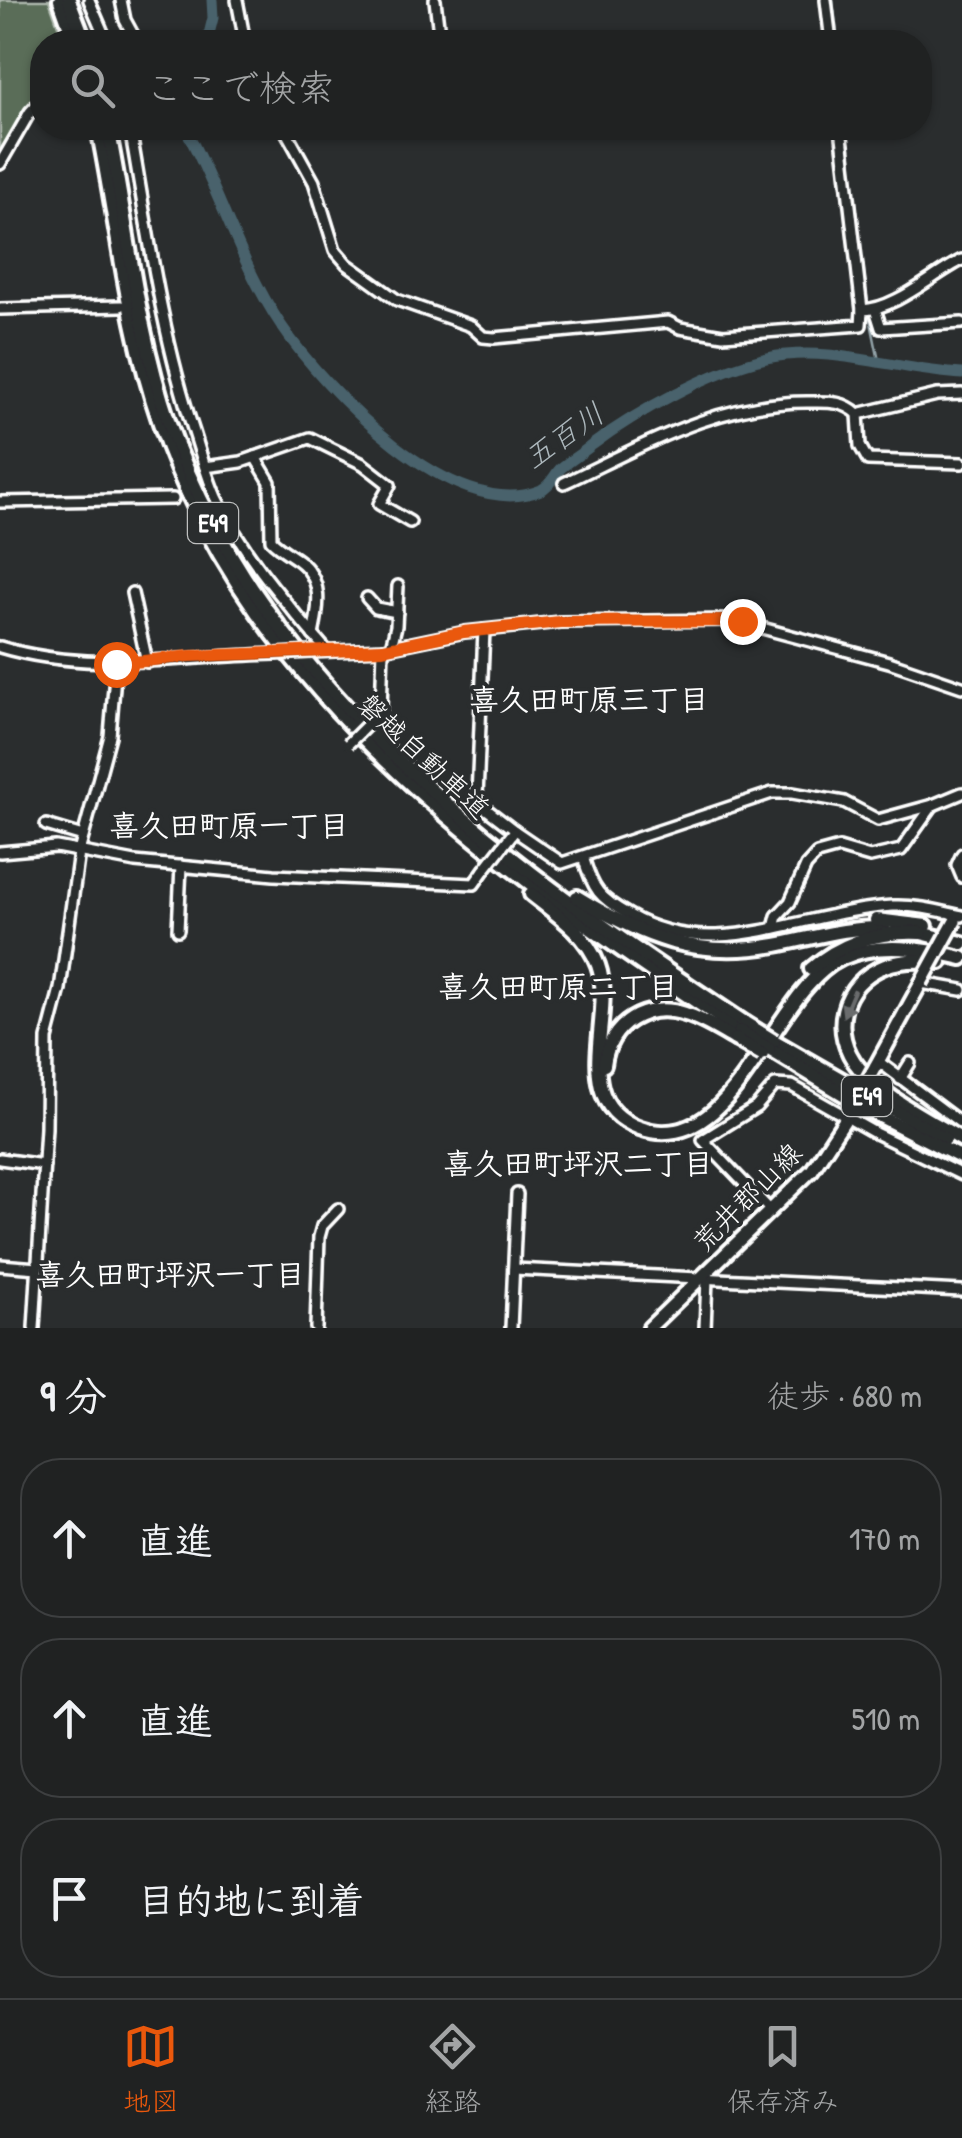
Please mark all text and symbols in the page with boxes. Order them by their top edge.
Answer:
search box [30,30,932,140]
icon: search [65,58,120,113]
text: ここで検索 [145,61,335,113]
water label: 五百川 [515,393,612,477]
road number: E49 [188,503,238,543]
route end [720,599,766,645]
route start [94,642,140,688]
district label: 喜久田町原三丁目 [469,679,709,719]
street label: 磐越自動車道 [350,685,498,827]
district label: 喜久田町原一丁目 [109,805,349,845]
district label: 喜久田町原二丁目 [438,966,678,1006]
one-way arrow [840,988,856,1018]
road number: E49 [842,1076,892,1116]
street label: 荒井郡山線 [684,1134,810,1260]
district label: 喜久田町坪沢二丁目 [443,1143,713,1183]
district label: 喜久田町坪沢一丁目 [35,1254,305,1294]
text: 9 分 [40,1367,107,1424]
text: 徒歩 · 680 m [767,1374,922,1417]
icon: ahead [42,1511,97,1566]
text: 直進 [137,1514,213,1566]
text: 170 m [849,1517,920,1560]
icon: ahead [42,1691,97,1746]
text: 直進 [137,1694,213,1746]
text: 510 m [851,1697,920,1740]
icon: arrive [42,1871,97,1926]
text: 目的地に到着 [137,1874,365,1926]
tab: 地図 [123,2019,179,2120]
tab: 経路 [425,2019,481,2120]
tab: 保存済み [727,2019,839,2120]

